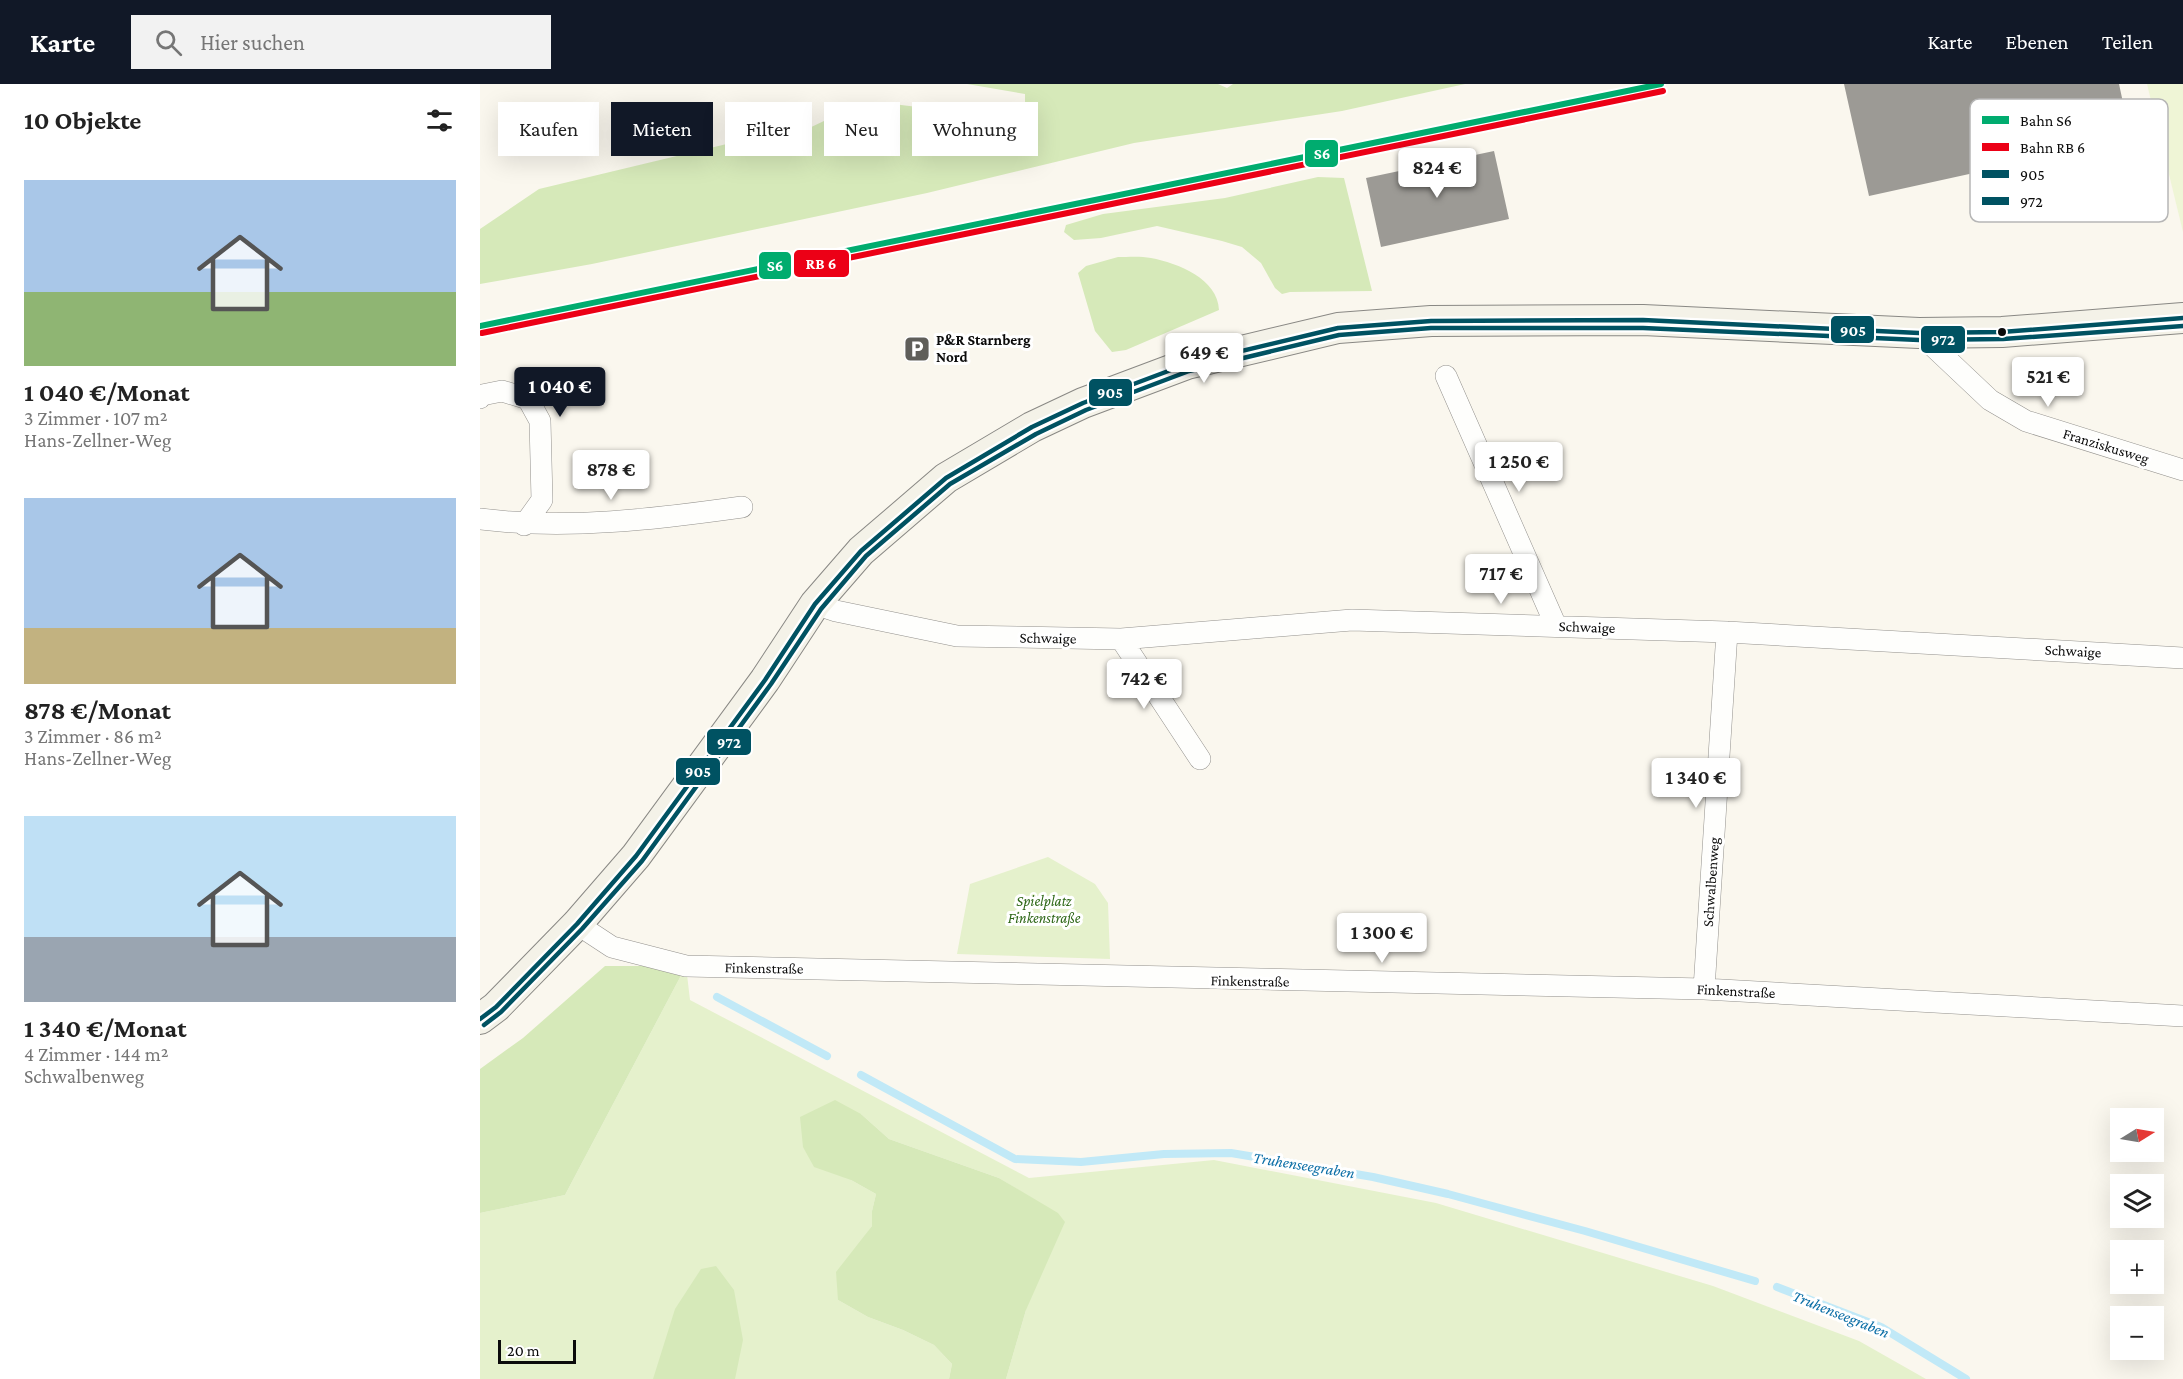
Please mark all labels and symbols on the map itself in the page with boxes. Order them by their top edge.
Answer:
legend [1970,99,2168,222]
text: Bahn S6 [2020,112,2072,129]
line badge: S6 [1304,139,1339,168]
text: Bahn RB 6 [2020,139,2085,156]
text: S6 [1314,145,1330,162]
pin: 824 € [1395,148,1479,199]
text: 905 [2020,166,2045,183]
text: 972 [2020,193,2043,210]
line badge: RB 6 [793,249,850,278]
line badge: S6 [758,251,792,280]
text: RB 6 [806,255,836,272]
text: S6 [767,257,783,274]
line badge: 905 [1830,315,1875,344]
text: 905 [1840,322,1866,339]
line badge: 972 [1920,325,1966,354]
unlabelled marker [1996,326,2008,338]
text: 972 [1931,331,1955,348]
place label: P&R Starnberg Nord [936,332,1031,365]
pin: 649 € [1162,333,1246,384]
parking icon: P&R Starnberg Nord [902,334,932,364]
pin: 521 € [2006,357,2090,408]
pin: 1 040 € [505,367,615,418]
line badge: 905 [1088,378,1133,407]
text: 905 [1097,384,1123,401]
street label: Franziskusweg [2061,425,2151,468]
pin: 1 250 € [1464,442,1574,493]
pin: 878 € [569,450,653,501]
pin: 717 € [1459,554,1543,605]
street label: Schwaige [1558,618,1616,637]
street label: Schwaige [1019,630,1077,648]
street label: Schwaige [2044,642,2102,661]
pin: 742 € [1102,659,1186,710]
line badge: 972 [706,728,752,756]
text: 972 [717,734,741,751]
line badge: 905 [675,757,721,786]
pin: 1 340 € [1641,758,1751,809]
text: 905 [685,763,711,780]
street label: Schwalbenweg [1700,837,1723,928]
park label: Spielplatz Finkenstraße [1008,893,1081,927]
pin: 1 300 € [1327,913,1437,964]
street label: Finkenstraße [724,959,804,977]
street label: Finkenstraße [1210,972,1290,990]
street label: Finkenstraße [1696,981,1776,1001]
north arrow [2110,1108,2164,1162]
water label: Truhenseegraben [1252,1149,1356,1182]
water label: Truhenseegraben [1790,1287,1892,1342]
scale bar [498,1337,576,1364]

